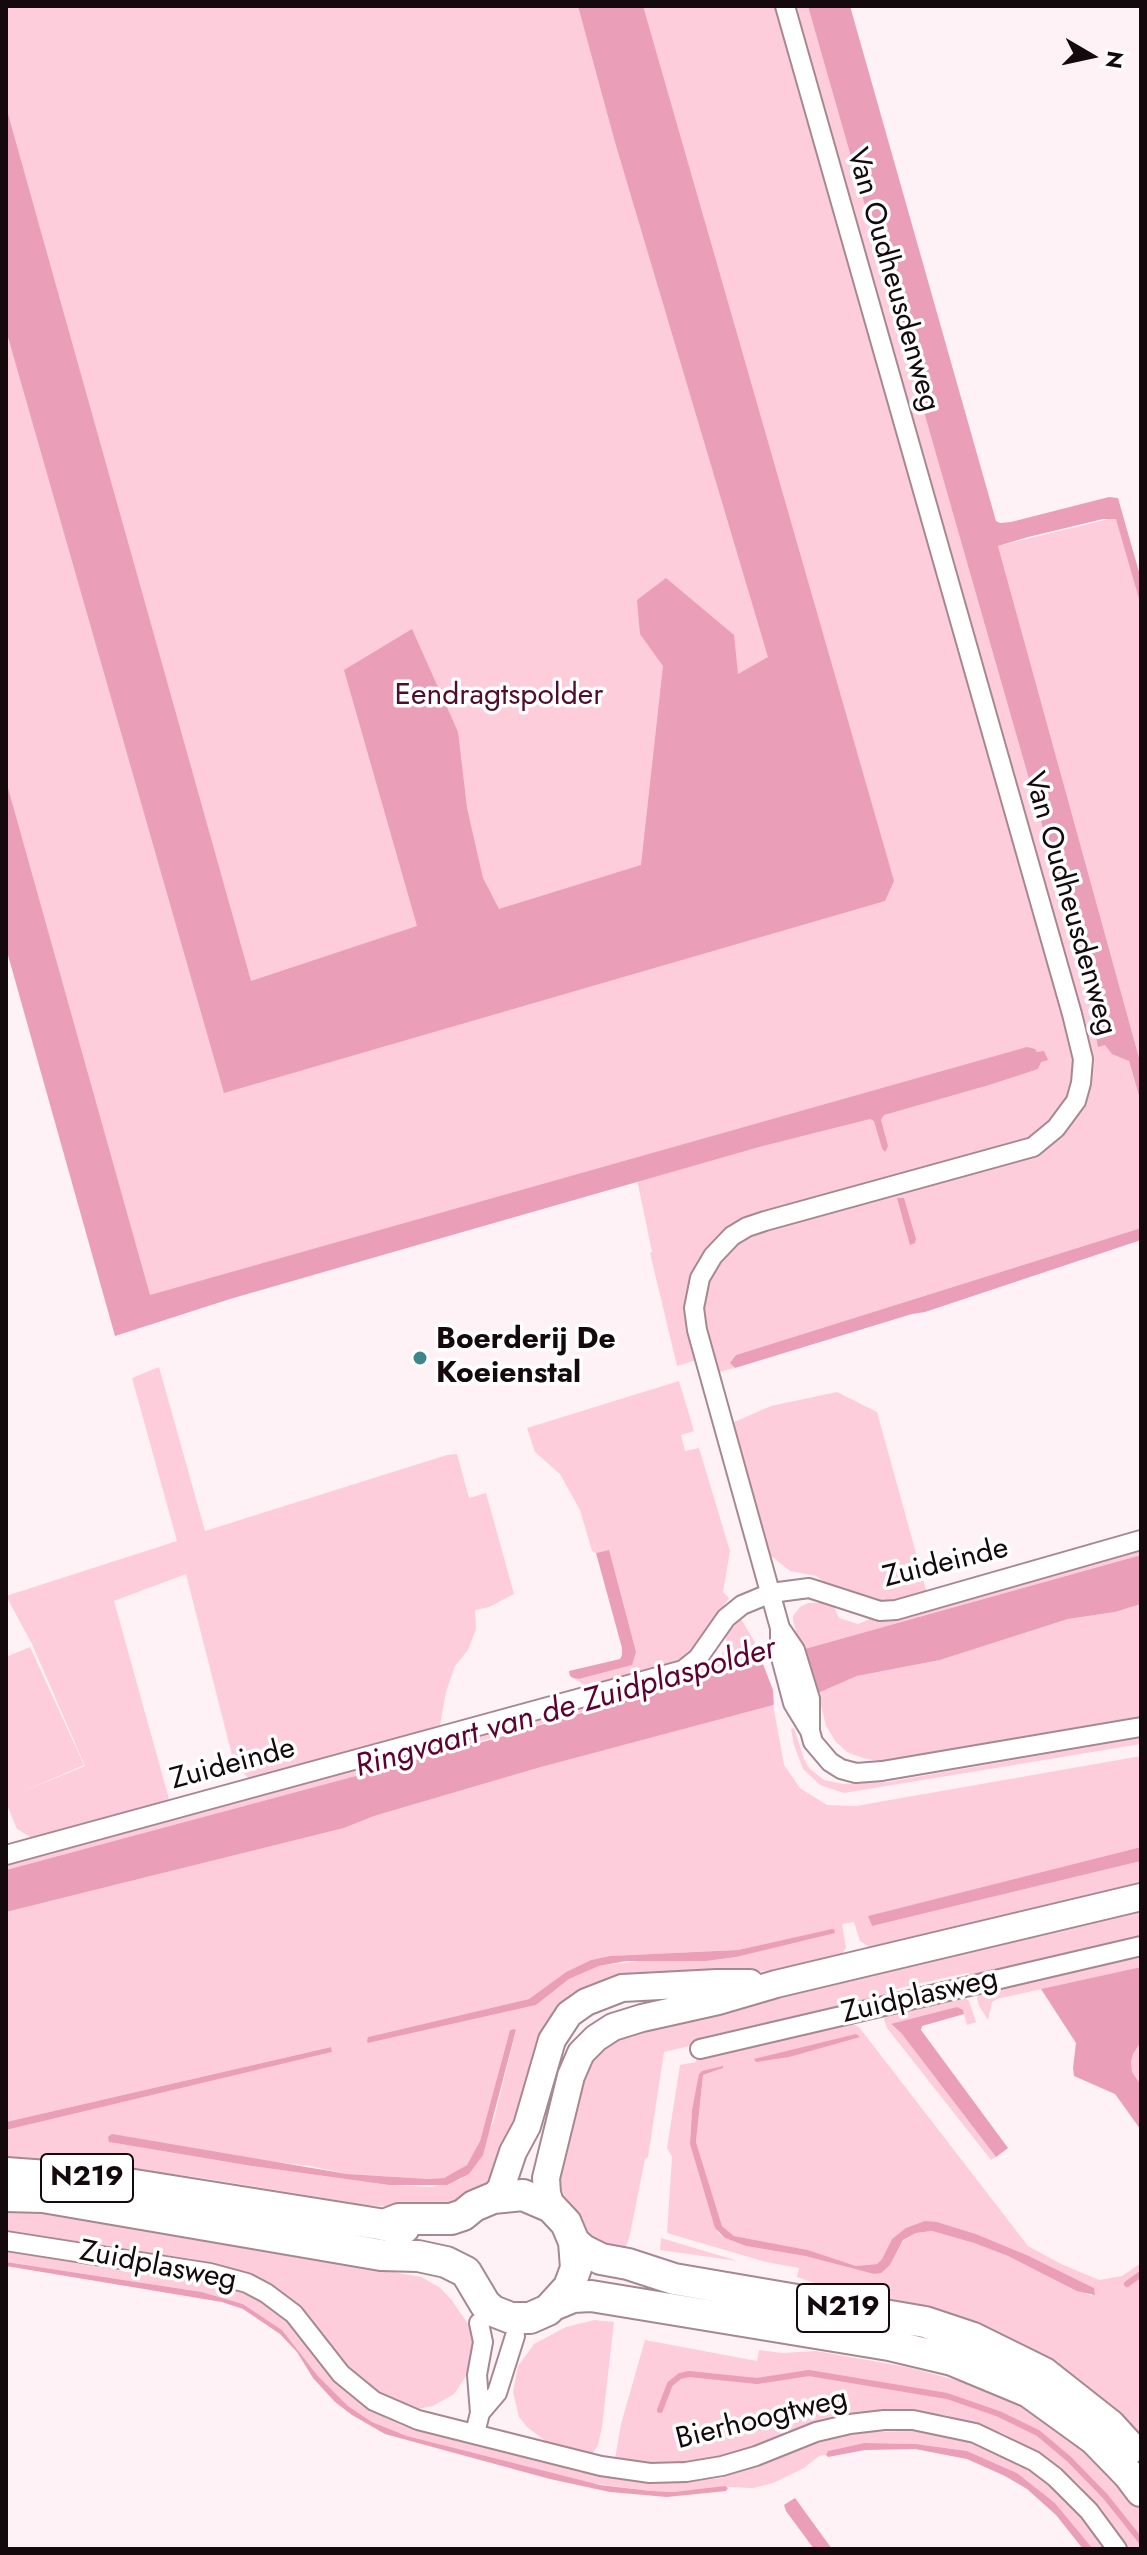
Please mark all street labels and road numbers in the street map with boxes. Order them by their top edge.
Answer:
street label: Van Oudheusdenweg [837,144,947,416]
street label: Van Oudheusdenweg [1014,768,1124,1040]
street label: Zuideinde [880,1531,1012,1597]
street label: Zuideinde [167,1731,299,1799]
street label: Zuidplasweg [839,1962,1001,2032]
road number: N219 [41,2154,133,2202]
street label: Zuidplasweg [77,2234,239,2300]
road number: N219 [797,2284,889,2332]
street label: Bierhoogtweg [672,2381,852,2459]

